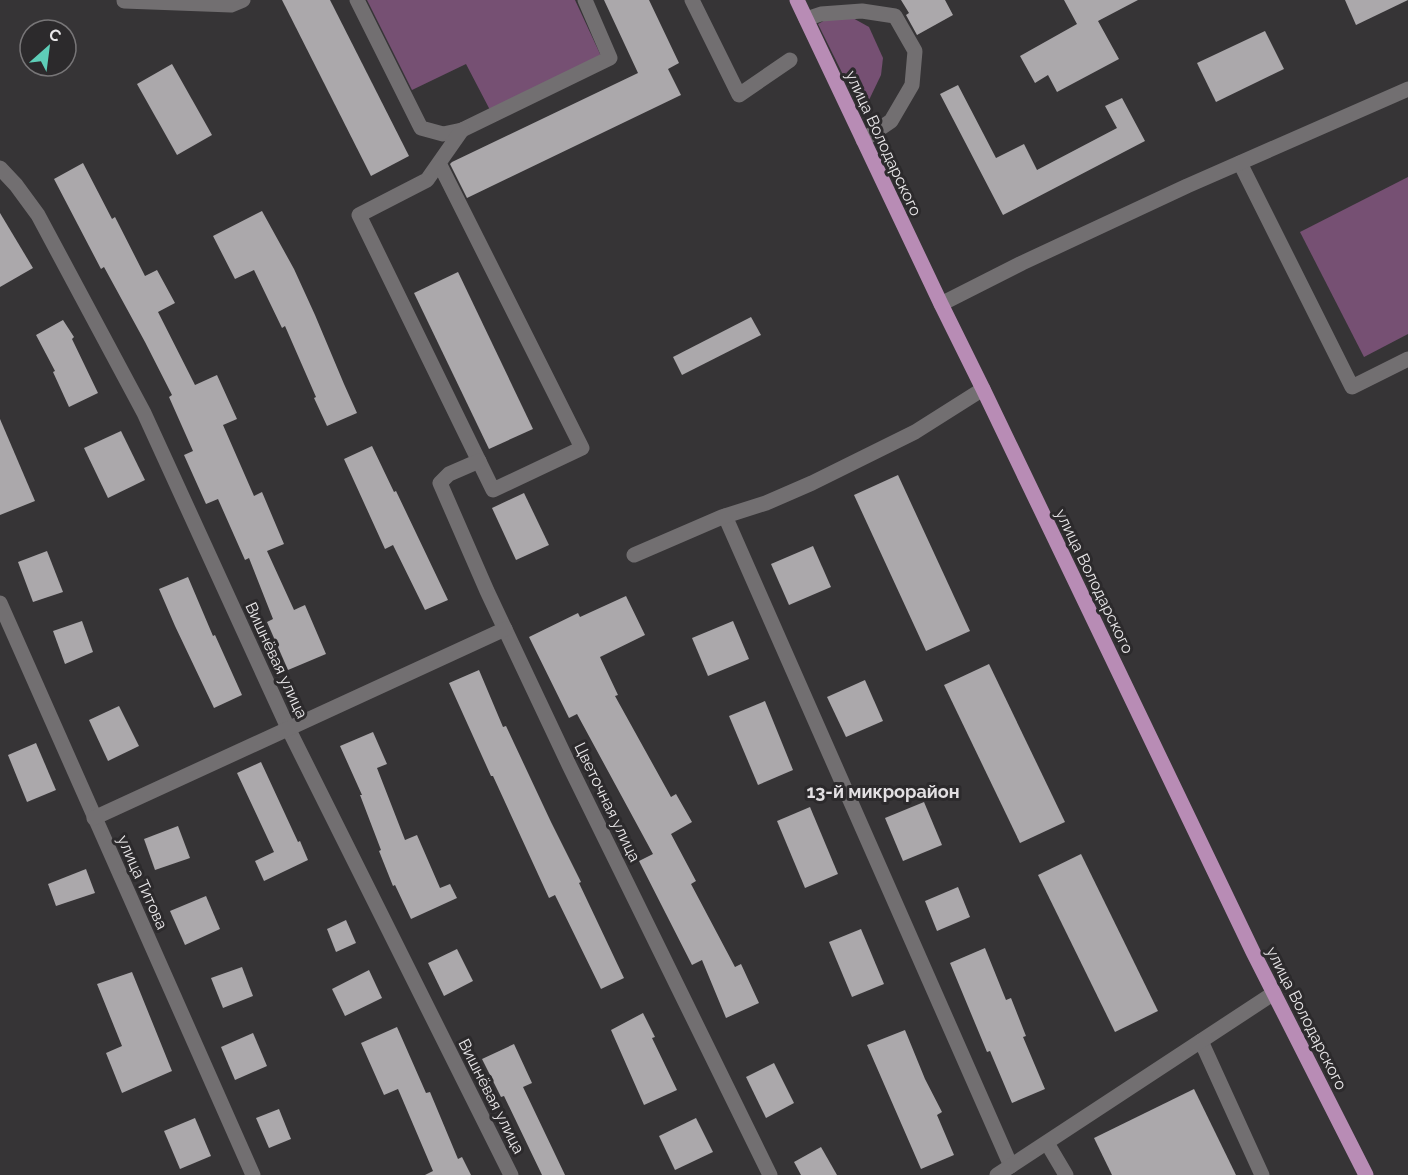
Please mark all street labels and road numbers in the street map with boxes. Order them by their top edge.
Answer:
street label: улица Володарского [842,67,926,219]
street label: улица Володарского [1051,506,1138,656]
street label: Вишнёвая улица [241,599,312,721]
street label: Цветочная улица [570,739,645,865]
street label: улица Титова [113,832,172,932]
street label: улица Володарского [1262,943,1351,1093]
street label: Вишнёвая улица [454,1036,529,1157]

